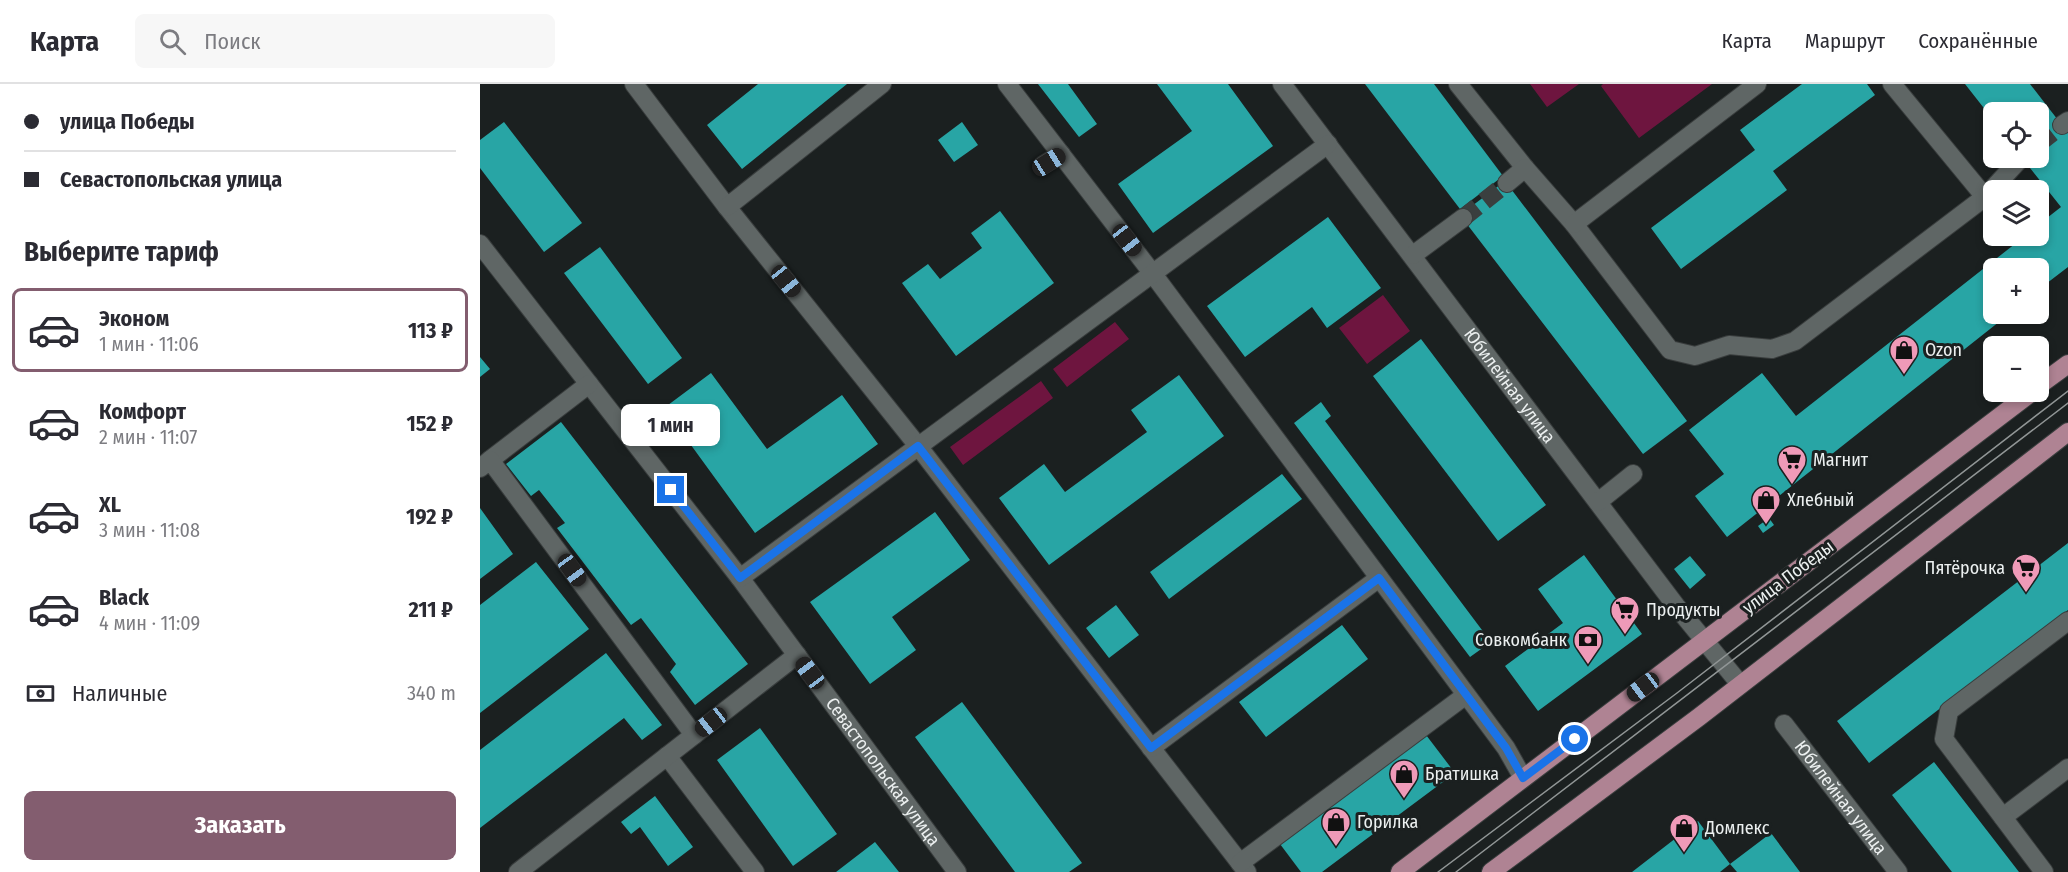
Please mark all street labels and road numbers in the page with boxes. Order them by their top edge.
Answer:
street label: Юбилейная улица [1459,324,1560,448]
street label: улица Победы [1738,535,1838,619]
street label: Севастопольская улица [821,693,945,850]
street label: Юбилейная улица [1790,736,1892,859]

